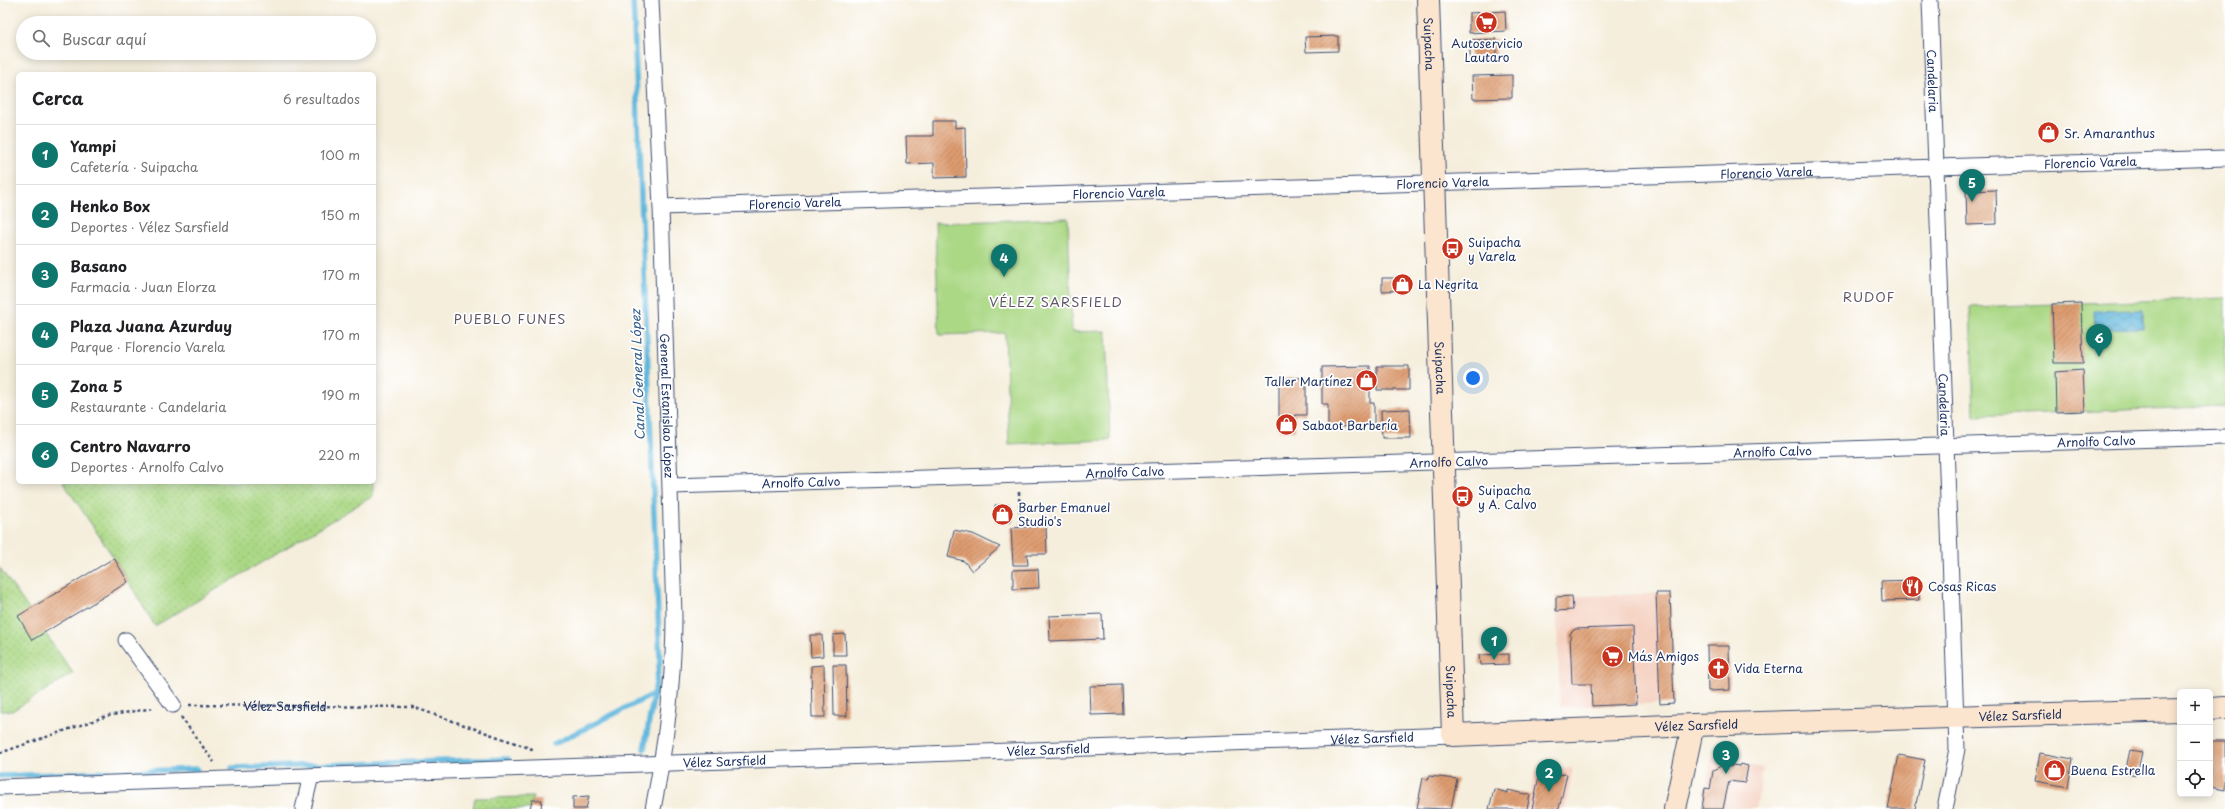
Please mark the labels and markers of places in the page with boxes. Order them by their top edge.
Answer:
supermarket icon: Autoservicio Lautaro [1474,9,1500,35]
place label: Autoservicio Lautaro [1451,34,1523,66]
shop icon: Sr. Amaranthus [2035,120,2061,146]
place label: Sr. Amaranthus [2064,124,2155,142]
pin: 5 [1959,169,1985,202]
place label: Suipacha y Varela [1468,233,1522,265]
bus stop icon: Suipacha y Varela [1439,236,1465,262]
pin: 4 [991,244,1017,277]
shop icon: La Negrita [1389,271,1415,297]
place label: La Negrita [1418,275,1479,293]
pin: 6 [2086,324,2112,357]
shop icon: Taller Martínez [1354,368,1380,394]
place label: Taller Martínez [1264,372,1352,390]
shop icon: Sabaot Barbería [1274,412,1300,438]
place label: Sabaot Barbería [1302,416,1398,434]
place label: Suipacha y A. Calvo [1478,481,1537,513]
bus stop icon: Suipacha y A. Calvo [1449,484,1475,510]
place label: Barber Emanuel Studio's [1018,498,1110,530]
shop icon: Barber Emanuel Studio's [990,501,1016,527]
restaurant icon: Cosas Ricas [1900,573,1926,599]
place label: Cosas Ricas [1928,577,1997,595]
pin: 1 [1481,627,1507,660]
supermarket icon: Más Amigos [1599,643,1625,669]
place label: Más Amigos [1628,647,1700,665]
church icon: Vida Eterna [1705,655,1731,681]
place label: Vida Eterna [1734,659,1803,677]
pin: 3 [1713,741,1739,774]
shop icon: Buena Estrella [2041,757,2067,783]
pin: 2 [1536,759,1562,792]
place label: Buena Estrella [2070,761,2156,779]

